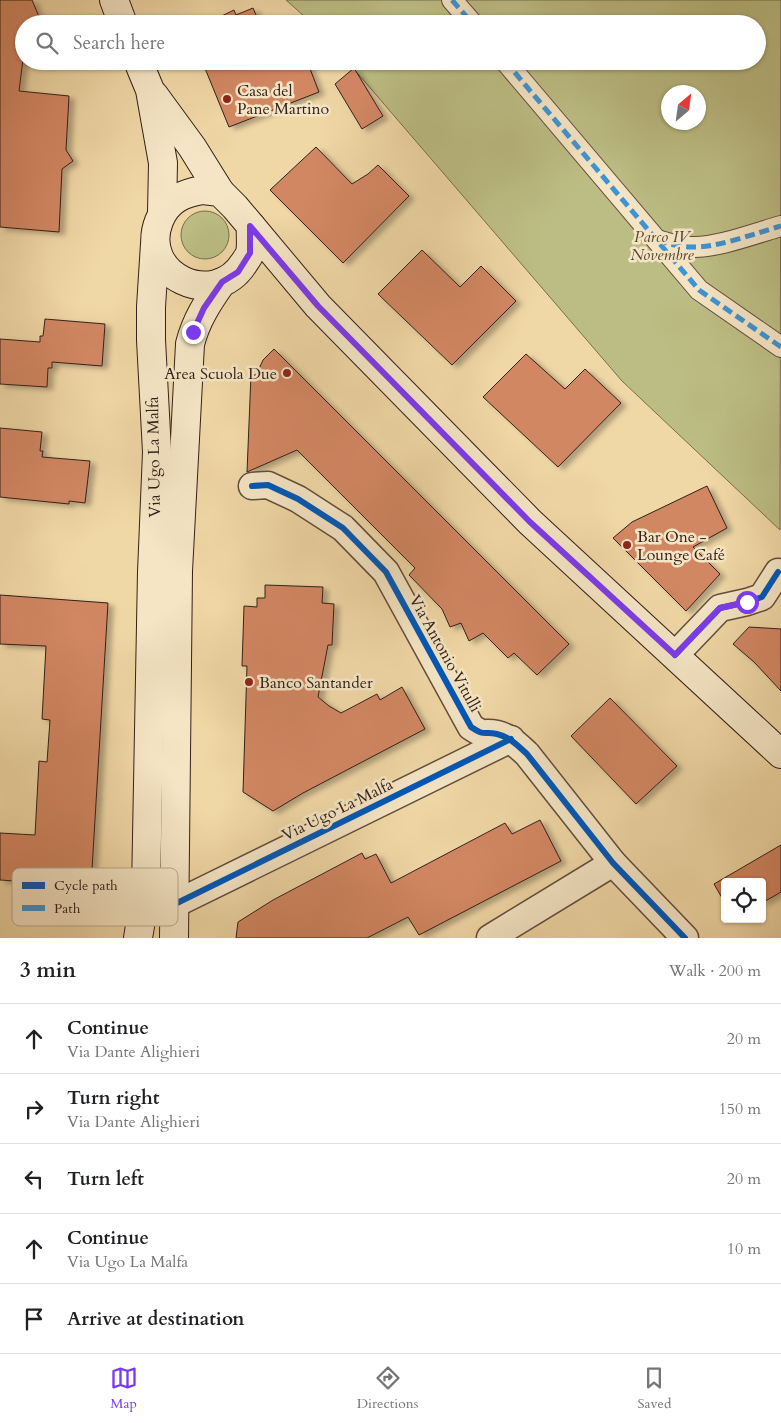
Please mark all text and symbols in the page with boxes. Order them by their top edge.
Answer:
search box [15,15,766,70]
icon: search [33,29,61,57]
text: Search here [73,30,165,56]
place label: Casa del Pane Martino [237,80,330,120]
north arrow [661,85,706,130]
marker: Casa del Pane Martino [221,93,233,105]
park label: Parco IV Novembre [630,226,694,266]
route end [182,321,205,344]
place label: Area Scuola Due [164,363,277,385]
marker: Area Scuola Due [281,367,293,379]
street label: Via Ugo La Malfa [142,396,166,518]
place label: Bar One - Lounge Café [637,526,725,566]
marker: Bar One - Lounge Café [621,539,633,551]
street label: Via Antonio Vitulli [404,591,487,717]
route start [736,591,759,614]
place label: Banco Santander [259,672,373,694]
marker: Banco Santander [243,676,255,688]
street label: Via Ugo La Malfa [278,773,397,846]
legend [12,868,178,926]
text: Cycle path [54,876,118,895]
map controls [721,878,766,923]
button: locate [721,878,766,923]
text: Path [54,899,81,918]
text: 3 min [20,956,76,985]
text: Walk · 200 m [669,960,761,982]
text: Continue [67,1015,149,1041]
icon: ahead [20,1025,48,1053]
text: 20 m [727,1028,761,1050]
text: Via Dante Alighieri [67,1041,200,1063]
text: Turn right [67,1085,159,1111]
icon: right [20,1095,48,1123]
text: 150 m [719,1098,761,1120]
text: Via Dante Alighieri [67,1111,200,1133]
icon: left [20,1165,48,1193]
text: Turn left [67,1166,144,1192]
text: 20 m [727,1168,761,1190]
text: Continue [67,1225,149,1251]
icon: ahead [20,1235,48,1263]
text: 10 m [727,1238,761,1260]
text: Via Ugo La Malfa [67,1251,188,1273]
icon: arrive [20,1305,48,1333]
text: Arrive at destination [67,1306,244,1332]
tab: Map [110,1364,138,1413]
tab: Directions [357,1364,418,1413]
tab: Saved [637,1364,671,1413]

